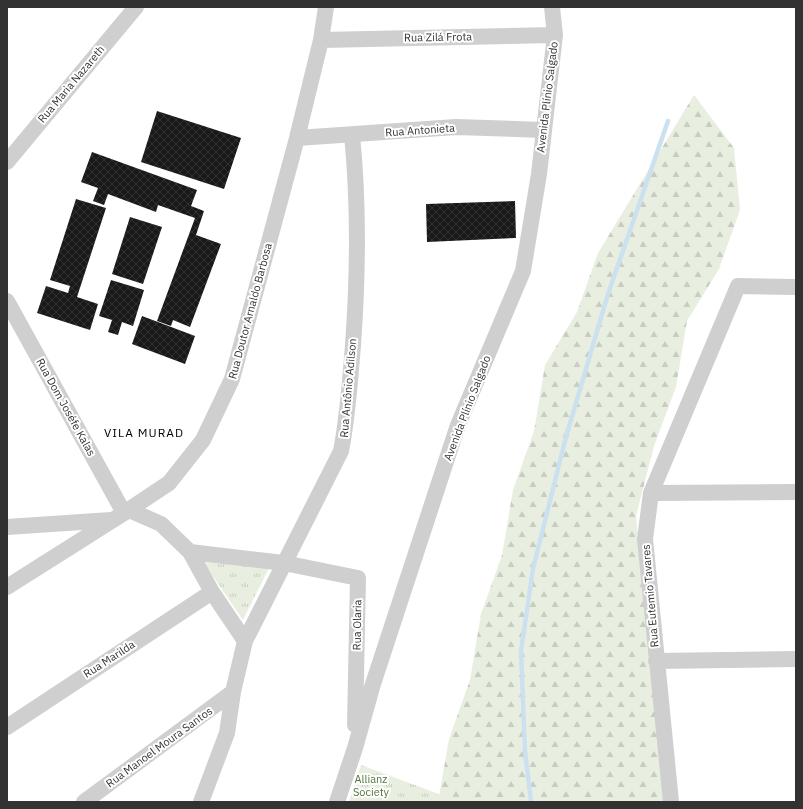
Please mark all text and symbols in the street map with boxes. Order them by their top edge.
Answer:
street label: Rua Zilá Frota [404,29,472,45]
street label: Avenida Plínio Salgado [533,41,561,153]
street label: Rua Maria Nazareth [35,43,107,125]
street label: Rua Antonieta [385,121,455,139]
street label: Rua Doutor Arnaldo Barbosa [225,241,275,381]
street label: Rua Antônio Adilson [337,338,359,438]
street label: Avenida Plínio Salgado [440,353,494,463]
street label: Rua Dom Joséfe Kalas [33,356,99,458]
district label: VILA MURAD [104,425,184,440]
street label: Rua Eutemio Tavares [639,544,661,648]
street label: Rua Olaria [350,599,364,651]
street label: Rua Marilda [81,637,137,681]
street label: Rua Manoel Moura Santos [103,704,215,790]
park label: Allianz Society [353,772,390,799]

